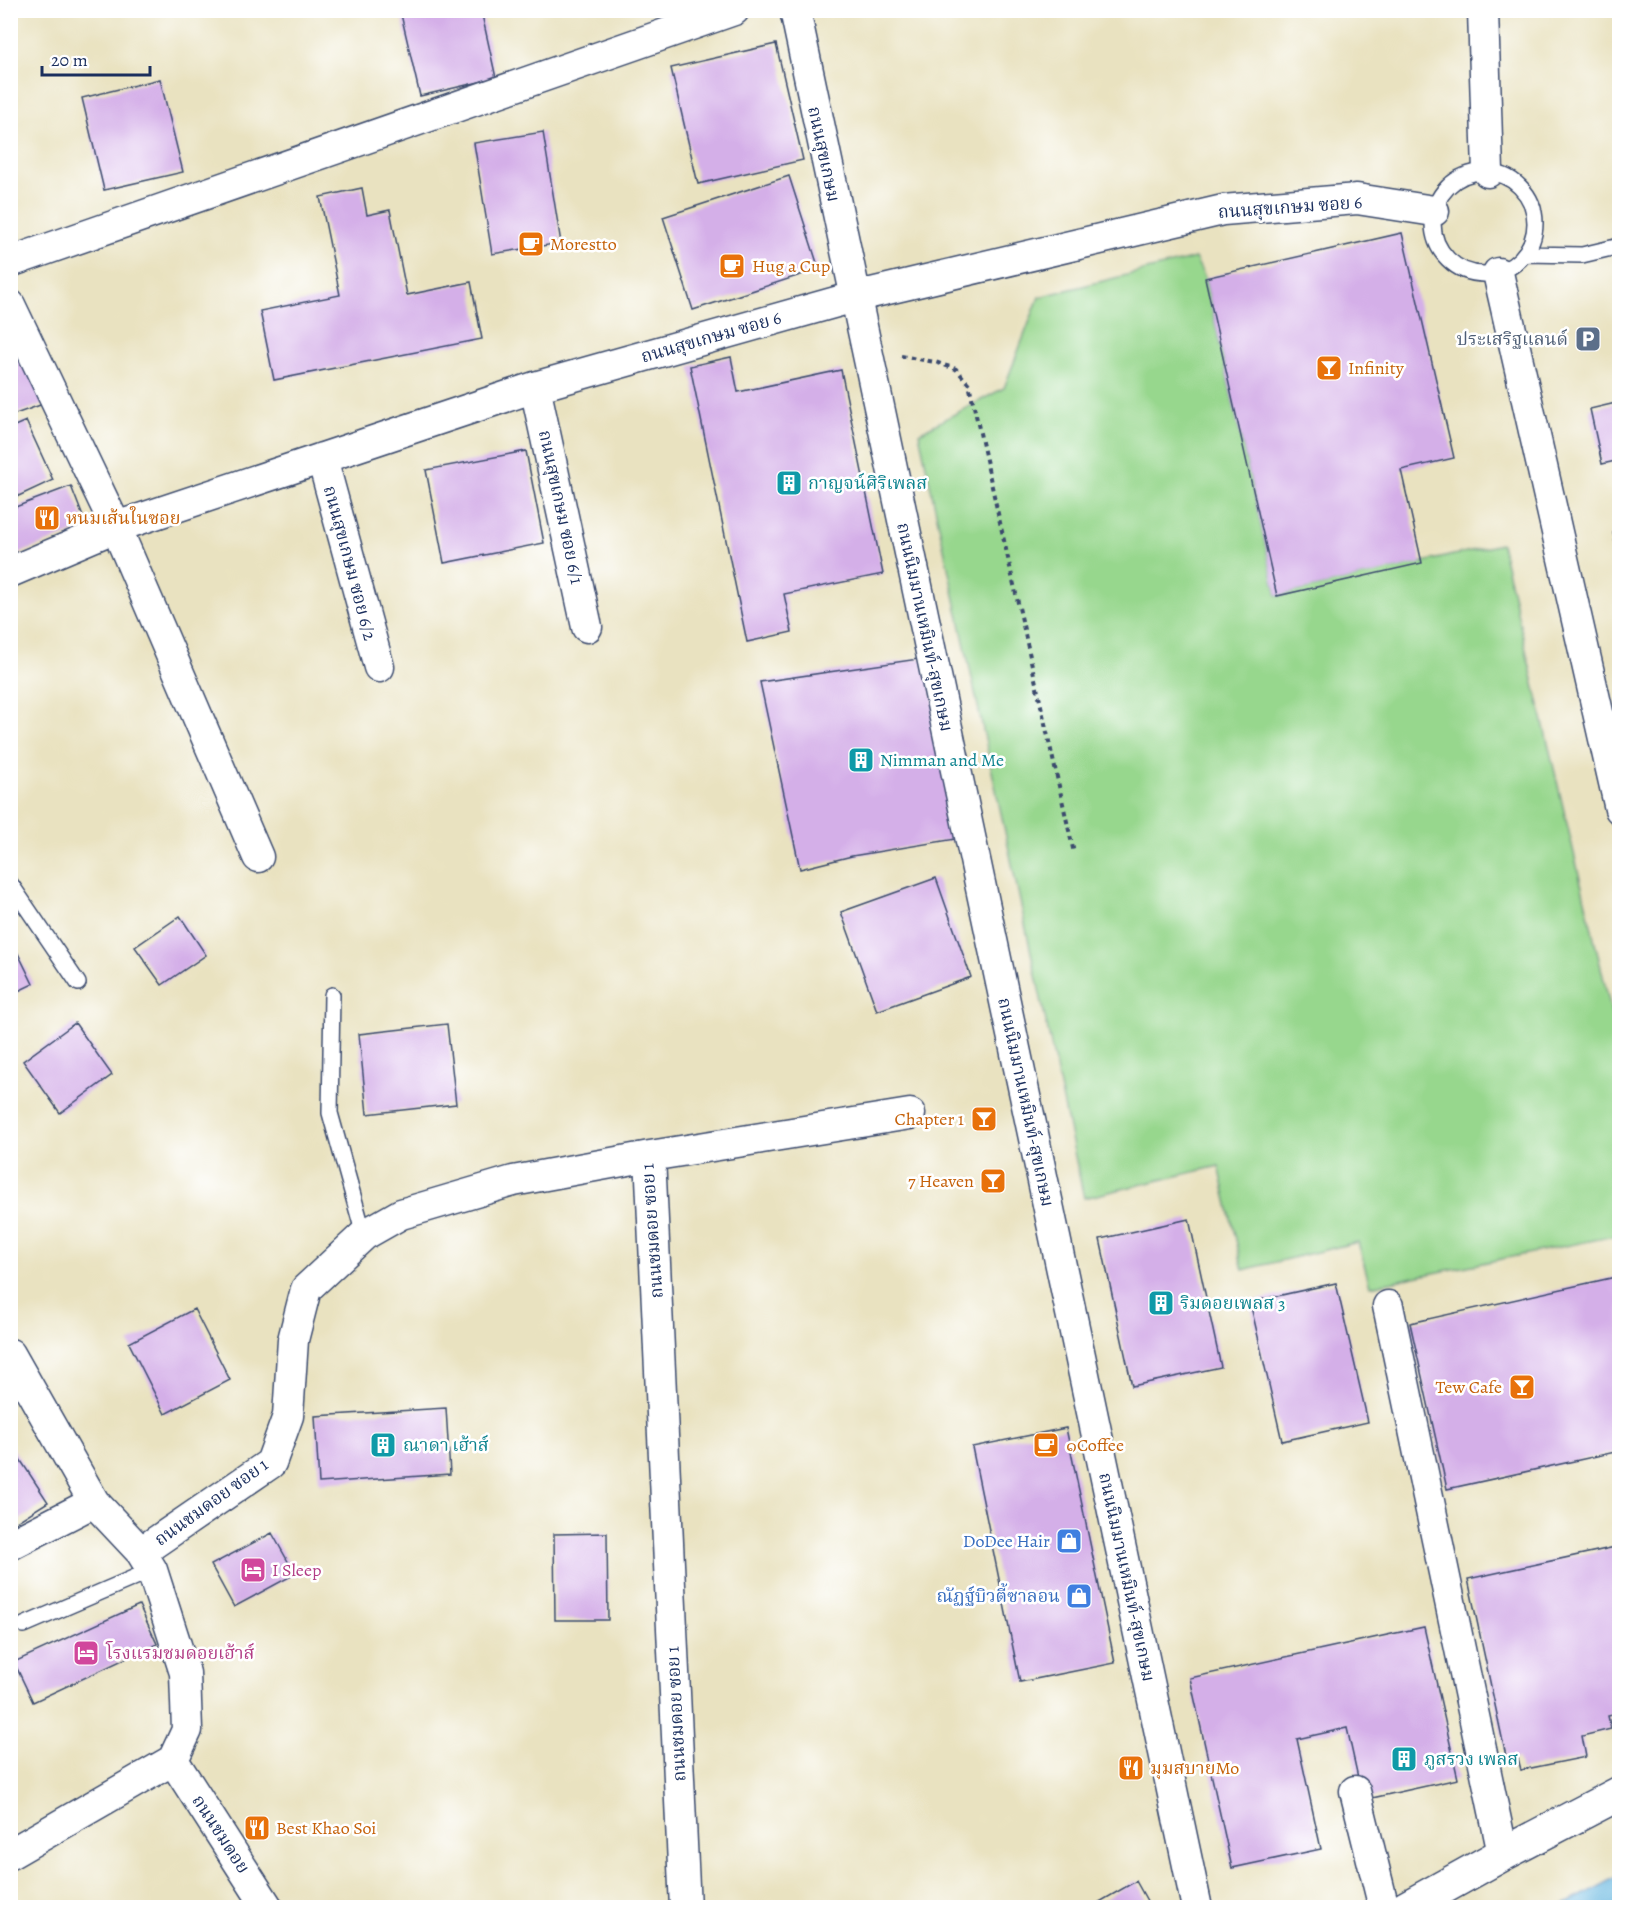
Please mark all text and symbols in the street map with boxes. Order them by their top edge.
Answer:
scale bar [42,39,150,77]
text: 20 m [51,48,88,72]
street label: ถนนสุขเกษม [802,104,846,204]
street label: ถนนสุขเกษม ซอย 6 [1217,190,1363,224]
cafe icon: Morestto [516,229,546,259]
place label: Morestto [550,232,617,256]
cafe icon: Hug a Cup [717,251,747,281]
place label: Hug a Cup [752,254,830,278]
street label: ถนนสุขเกษม ซอย 6 [638,305,784,369]
parking icon: ประเสริฐแลนด์ [1573,324,1603,354]
place label: ประเสริฐแลนด์ [1457,327,1568,351]
bar icon: Infinity [1314,353,1344,383]
place label: Infinity [1348,356,1405,380]
street label: ถนนสุขเกษม ซอย 6/1 [533,428,589,586]
building icon: กาญจน์ศิริเพลส [774,468,804,498]
place label: กาญจน์ศิริเพลส [808,471,927,495]
street label: ถนนสุขเกษม ซอย 6/2 [318,483,382,643]
restaurant icon: หนมเส้นในซอย [32,503,62,533]
place label: หนมเส้นในซอย [66,506,180,530]
street label: ถนนนิมมานเหมินท์-สุขเกษม [891,520,959,734]
building icon: Nimman and Me [846,745,876,775]
place label: Nimman and Me [880,748,1004,772]
street label: ถนนนิมมานเหมินท์-สุขเกษม [992,995,1060,1209]
bar icon: Chapter 1 [969,1104,999,1134]
place label: Chapter 1 [895,1107,964,1131]
street label: ถนนชมดอย ซอย 1 [635,1163,669,1299]
bar icon: 7 Heaven [978,1166,1008,1196]
place label: 7 Heaven [908,1169,974,1193]
building icon: ริมดอยเพลส 3 [1146,1288,1176,1318]
place label: ริมดอยเพลส 3 [1180,1291,1285,1315]
bar icon: Tew Cafe [1507,1372,1537,1402]
place label: Tew Cafe [1436,1375,1502,1399]
building icon: ณาดา เฮ้าส์ [368,1430,398,1460]
cafe icon: ๑Coffee [1031,1430,1061,1460]
place label: ณาดา เฮ้าส์ [403,1433,489,1457]
place label: ๑Coffee [1066,1433,1124,1457]
street label: ถนนชมดอย ซอย 1 [149,1453,273,1551]
street label: ถนนนิมมานเหมินท์-สุขเกษม [1093,1470,1161,1684]
shop icon: DoDee Hair [1054,1526,1084,1556]
place label: DoDee Hair [963,1529,1050,1553]
hotel icon: I Sleep [238,1555,268,1585]
place label: I Sleep [272,1558,321,1582]
shop icon: ณัฏฐ์บิวตี้ซาลอน [1064,1581,1094,1611]
place label: ณัฏฐ์บิวตี้ซาลอน [936,1582,1060,1608]
hotel icon: โรงแรมชมดอยเฮ้าส์ [71,1638,101,1668]
place label: โรงแรมชมดอยเฮ้าส์ [105,1640,255,1665]
street label: ถนนชมดอย ซอย 1 [660,1646,692,1782]
building icon: ภูสรวง เพลส [1389,1744,1419,1774]
place label: ภูสรวง เพลส [1424,1747,1518,1771]
restaurant icon: มุมสบายMo [1116,1753,1146,1783]
place label: มุมสบายMo [1150,1756,1239,1780]
street label: ถนนชมดอย [187,1790,255,1878]
restaurant icon: Best Khao Soi [242,1813,272,1843]
place label: Best Khao Soi [276,1816,376,1840]

